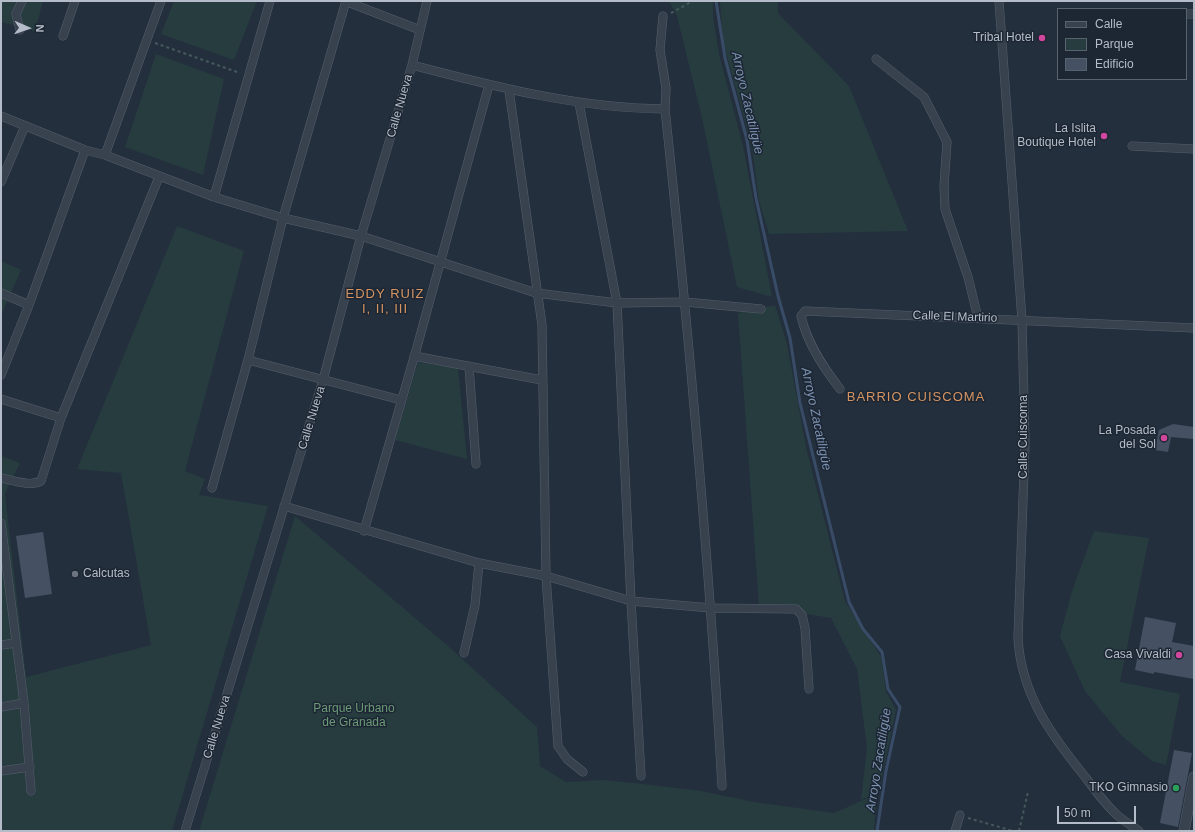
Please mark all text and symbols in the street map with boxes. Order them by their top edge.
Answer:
north arrow [8,8,48,48]
legend [1057,8,1187,80]
text: Calle [1095,17,1122,31]
text: N [34,24,46,33]
place label: Tribal Hotel [973,31,1034,45]
marker: Tribal Hotel [1037,33,1047,43]
text: Parque [1095,37,1134,51]
water label: Arroyo Zacatiligüe [728,50,766,156]
text: Edificio [1095,57,1134,71]
street label: Calle Nueva [384,73,416,139]
place label: La Islita Boutique Hotel [1017,122,1096,150]
marker: La Islita Boutique Hotel [1099,131,1109,141]
district label: EDDY RUIZ I, II, III [345,286,425,317]
street label: Calle El Martirio [912,308,998,326]
water label: Arroyo Zacatiligüe [797,366,835,472]
street label: Calle Nueva [296,385,328,451]
district label: BARRIO CUISCOMA [847,389,985,405]
street label: Calle Cuiscoma [1017,395,1031,479]
place label: La Posada del Sol [1099,424,1156,452]
marker: La Posada del Sol [1159,433,1169,443]
place label: Calcutas [83,567,130,581]
marker: Calcutas [70,569,80,579]
place label: Casa Vivaldi [1105,648,1171,662]
marker: Casa Vivaldi [1174,650,1184,660]
street label: Calle Nueva [201,694,233,760]
park label: Parque Urbano de Granada [313,702,395,730]
water label: Arroyo Zacatiligüe [863,707,895,813]
place label: TKO Gimnasio [1089,781,1168,795]
marker: TKO Gimnasio [1171,783,1181,793]
scale bar [1059,798,1138,824]
text: 50 m [1064,806,1091,820]

